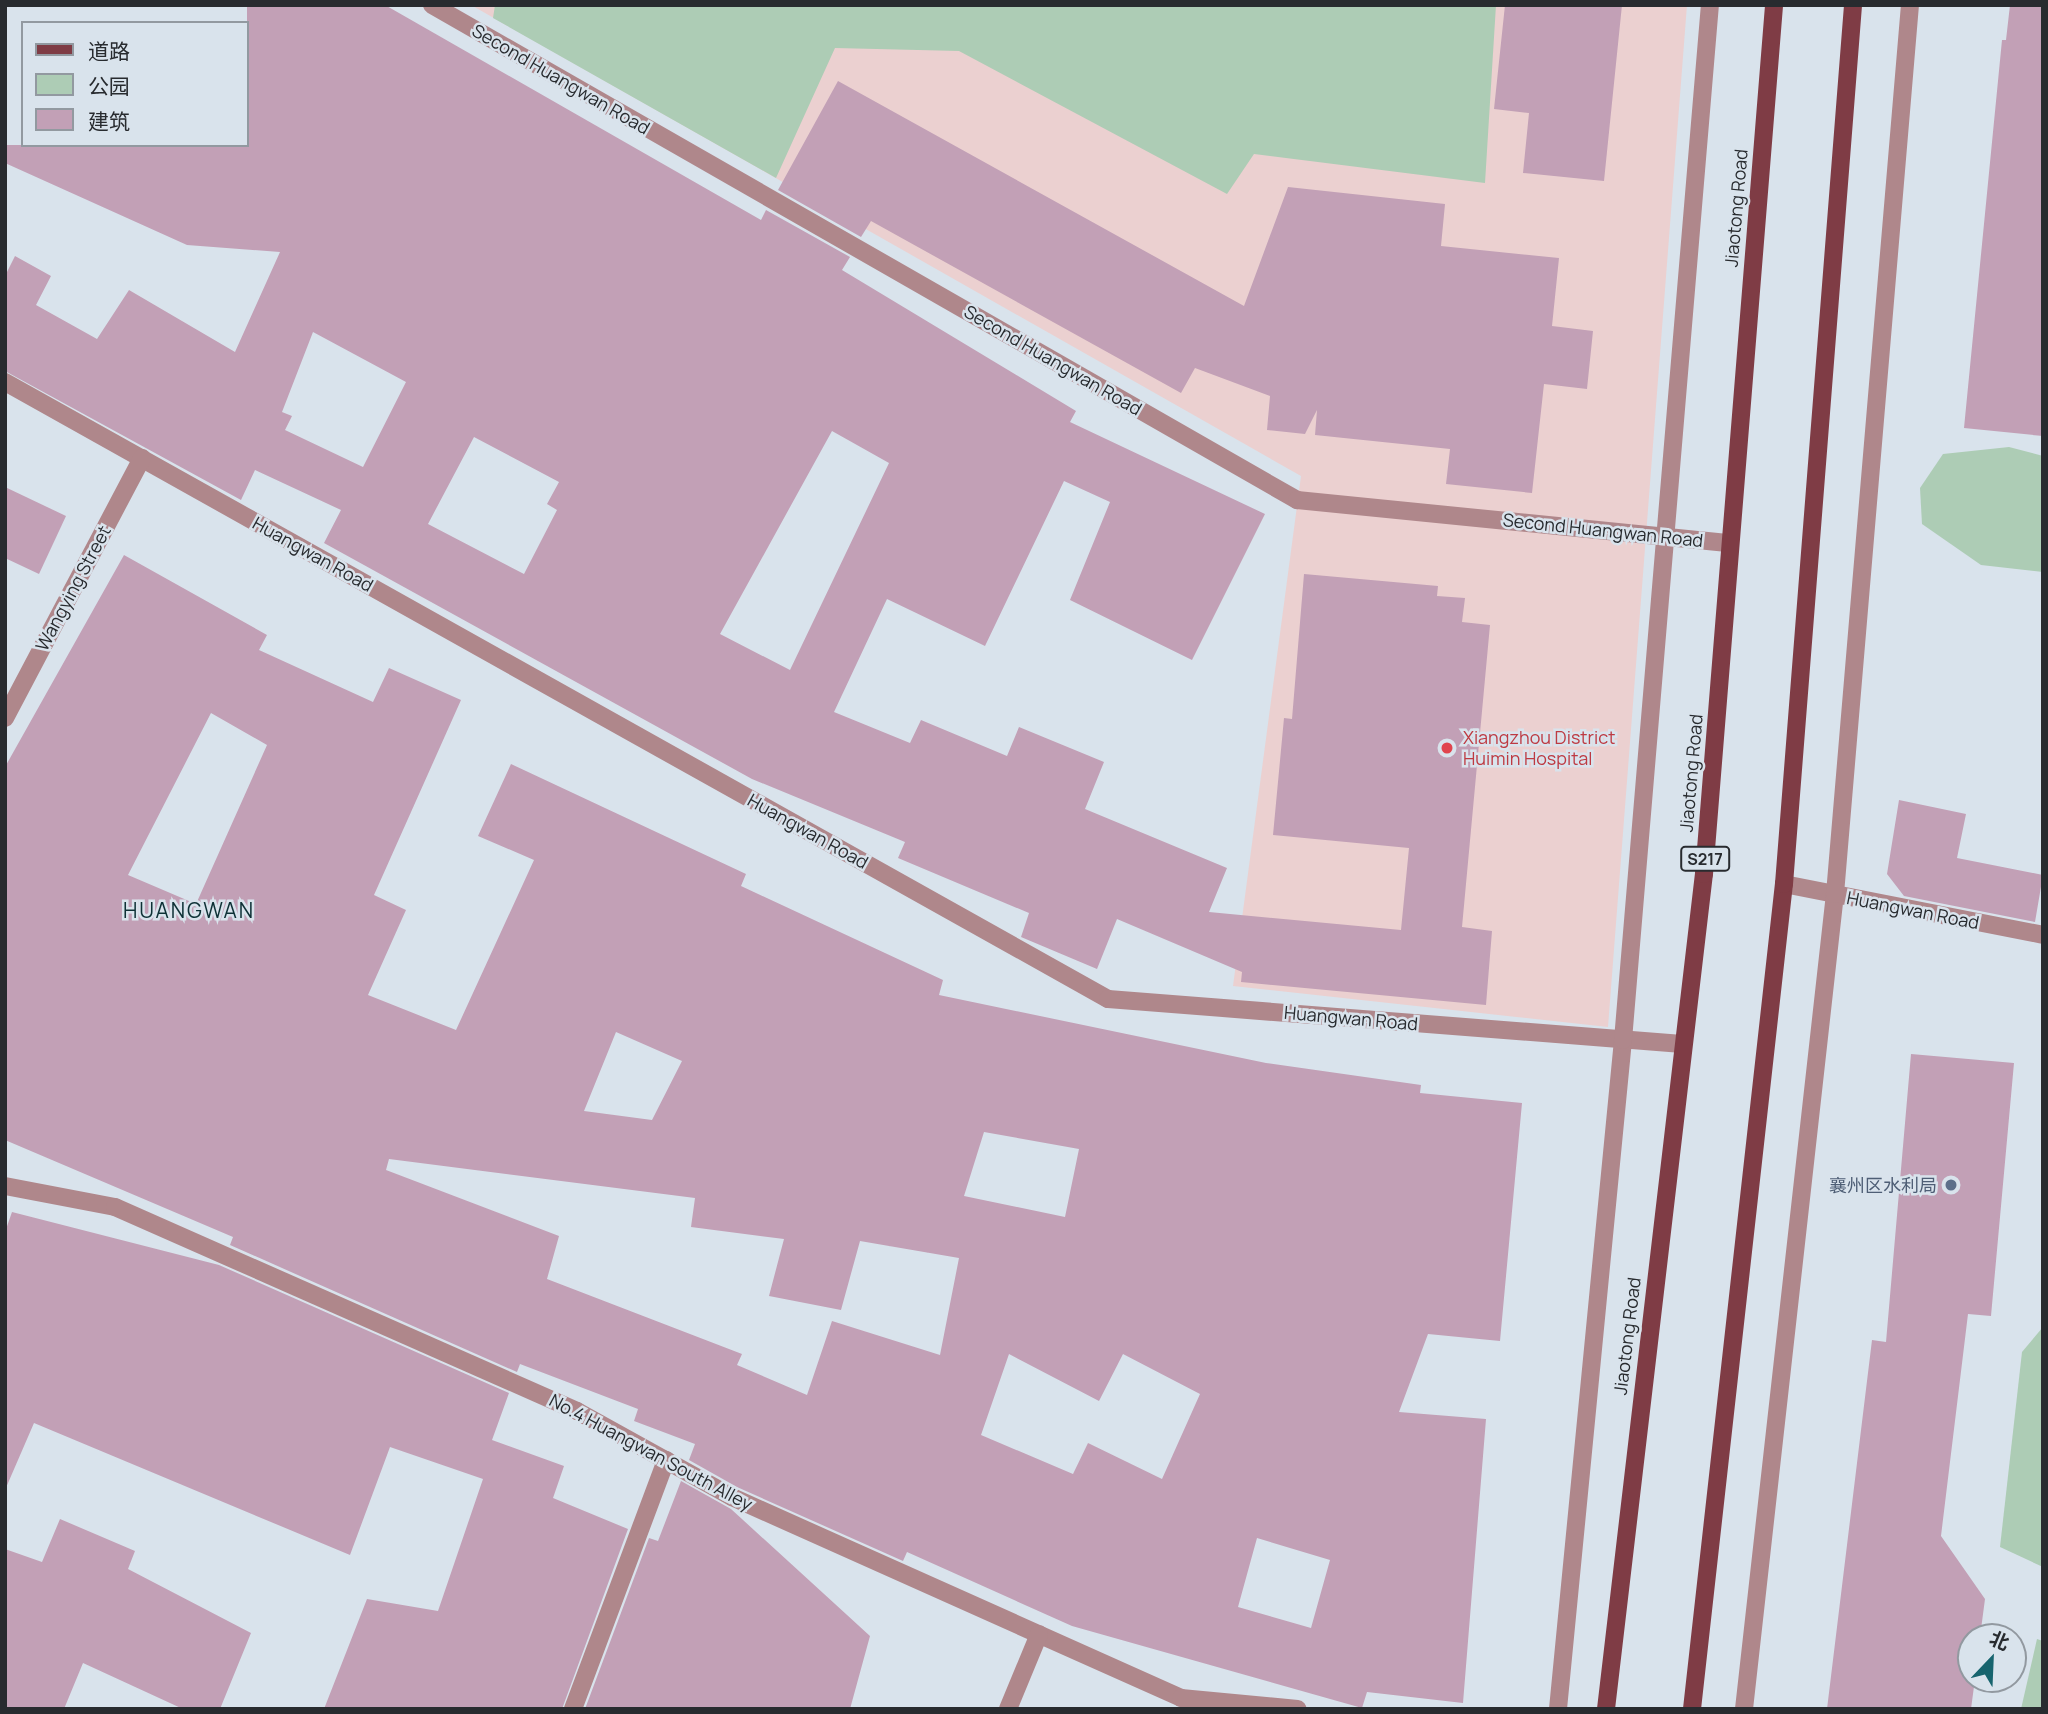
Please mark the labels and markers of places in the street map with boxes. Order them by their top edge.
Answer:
place label: Xiangzhou District Huimin Hospital [1463,727,1615,770]
marker: Xiangzhou District Huimin Hospital [1437,738,1457,758]
place label: 襄州区水利局 [1829,1174,1937,1196]
marker: 襄州区水利局 [1943,1177,1959,1193]

